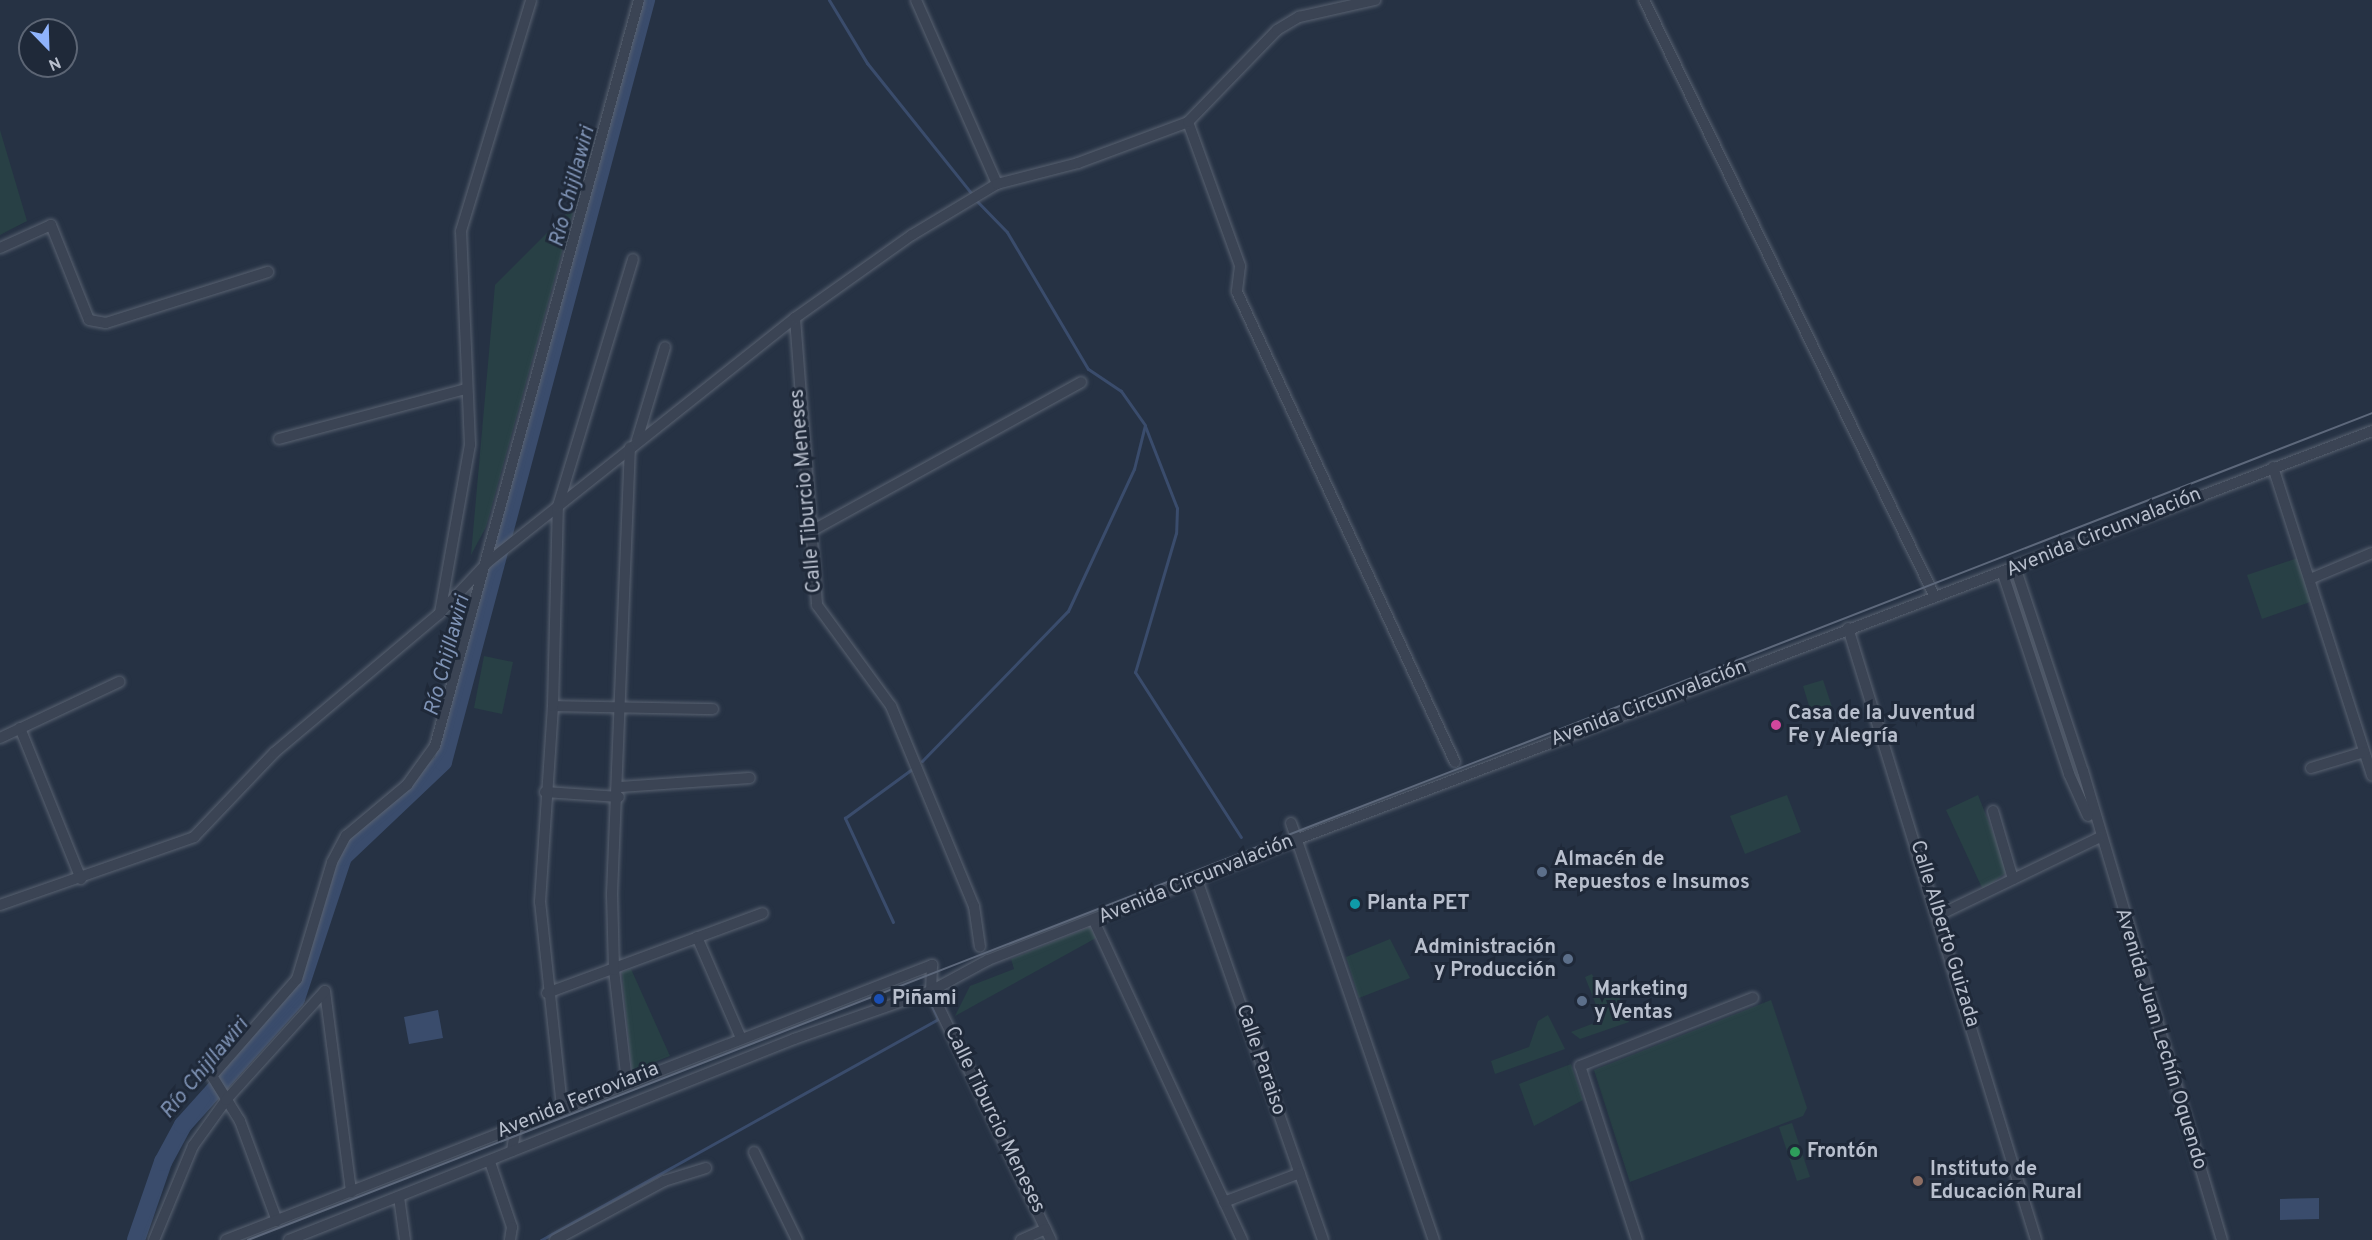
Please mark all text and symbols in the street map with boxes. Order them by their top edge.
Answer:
north arrow [18,18,78,78]
text: N [45,51,63,74]
water label: Río Chijllawiri [545,124,601,250]
street label: Calle Tiburcio Meneses [786,388,828,594]
street label: Avenida Circunvalación [2003,483,2205,583]
water label: Río Chijllawiri [420,593,476,719]
street label: Avenida Circunvalación [1548,656,1750,752]
place label: Casa de la Juventud Fe y Alegría [1788,702,1975,749]
marker: Casa de la Juventud Fe y Alegría [1769,718,1783,732]
street label: Avenida Circunvalación [1095,830,1297,930]
street label: Calle Alberto Guizada [1904,837,1984,1031]
place label: Almacén de Repuestos e Insumos [1554,849,1750,896]
marker: Almacén de Repuestos e Insumos [1535,865,1549,879]
place label: Planta PET [1367,892,1470,916]
marker: Planta PET [1348,897,1362,911]
street label: Avenida Juan Lechín Oquendo [2109,905,2211,1173]
place label: Administración y Producción [1414,936,1556,983]
marker: Administración y Producción [1561,952,1575,966]
place label: Marketing y Ventas [1594,978,1688,1025]
place label: Piñami [892,987,957,1011]
marker: Piñami [870,990,888,1008]
marker: Marketing y Ventas [1575,994,1589,1008]
street label: Calle Paraiso [1230,1001,1290,1119]
water label: Río Chijllawiri [156,1013,254,1125]
street label: Calle Tiburcio Meneses [938,1022,1050,1218]
street label: Avenida Ferroviaria [494,1058,662,1144]
place label: Frontón [1807,1140,1878,1164]
marker: Frontón [1788,1145,1802,1159]
place label: Instituto de Educación Rural [1930,1158,2082,1205]
marker: Instituto de Educación Rural [1911,1174,1925,1188]

